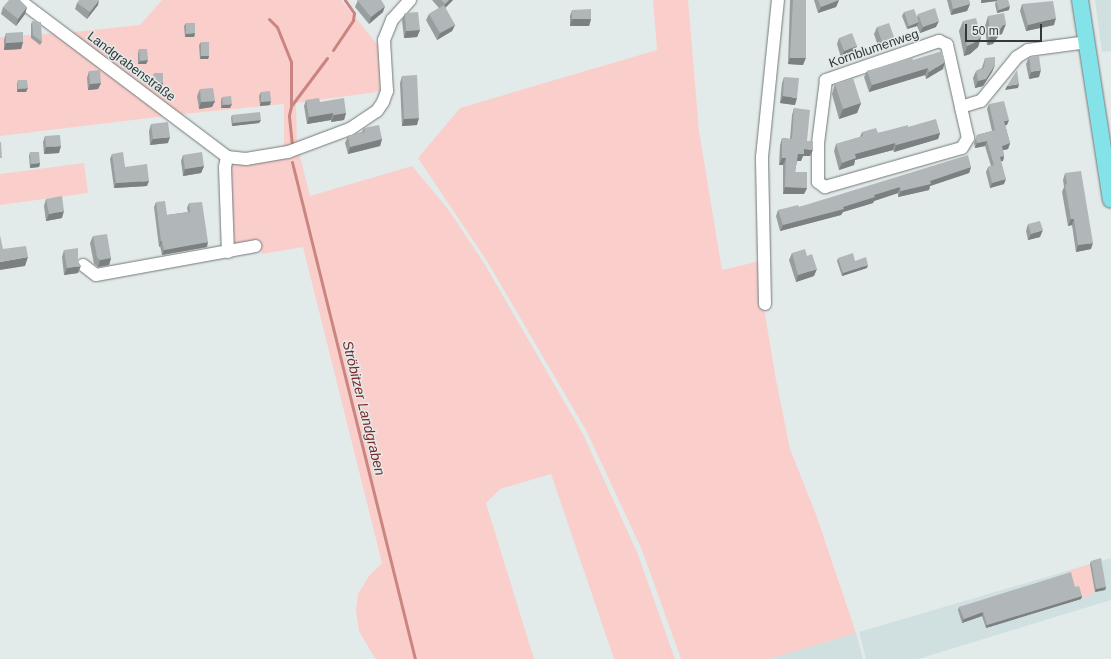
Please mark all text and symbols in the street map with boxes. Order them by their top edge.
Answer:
scale bar [967,16,1044,42]
text: 50 m [972,24,999,38]
street label: Kornblumenweg [827,26,921,72]
street label: Landgrabenstraße [84,29,178,105]
water label: Ströbitzer Landgraben [339,339,389,477]

